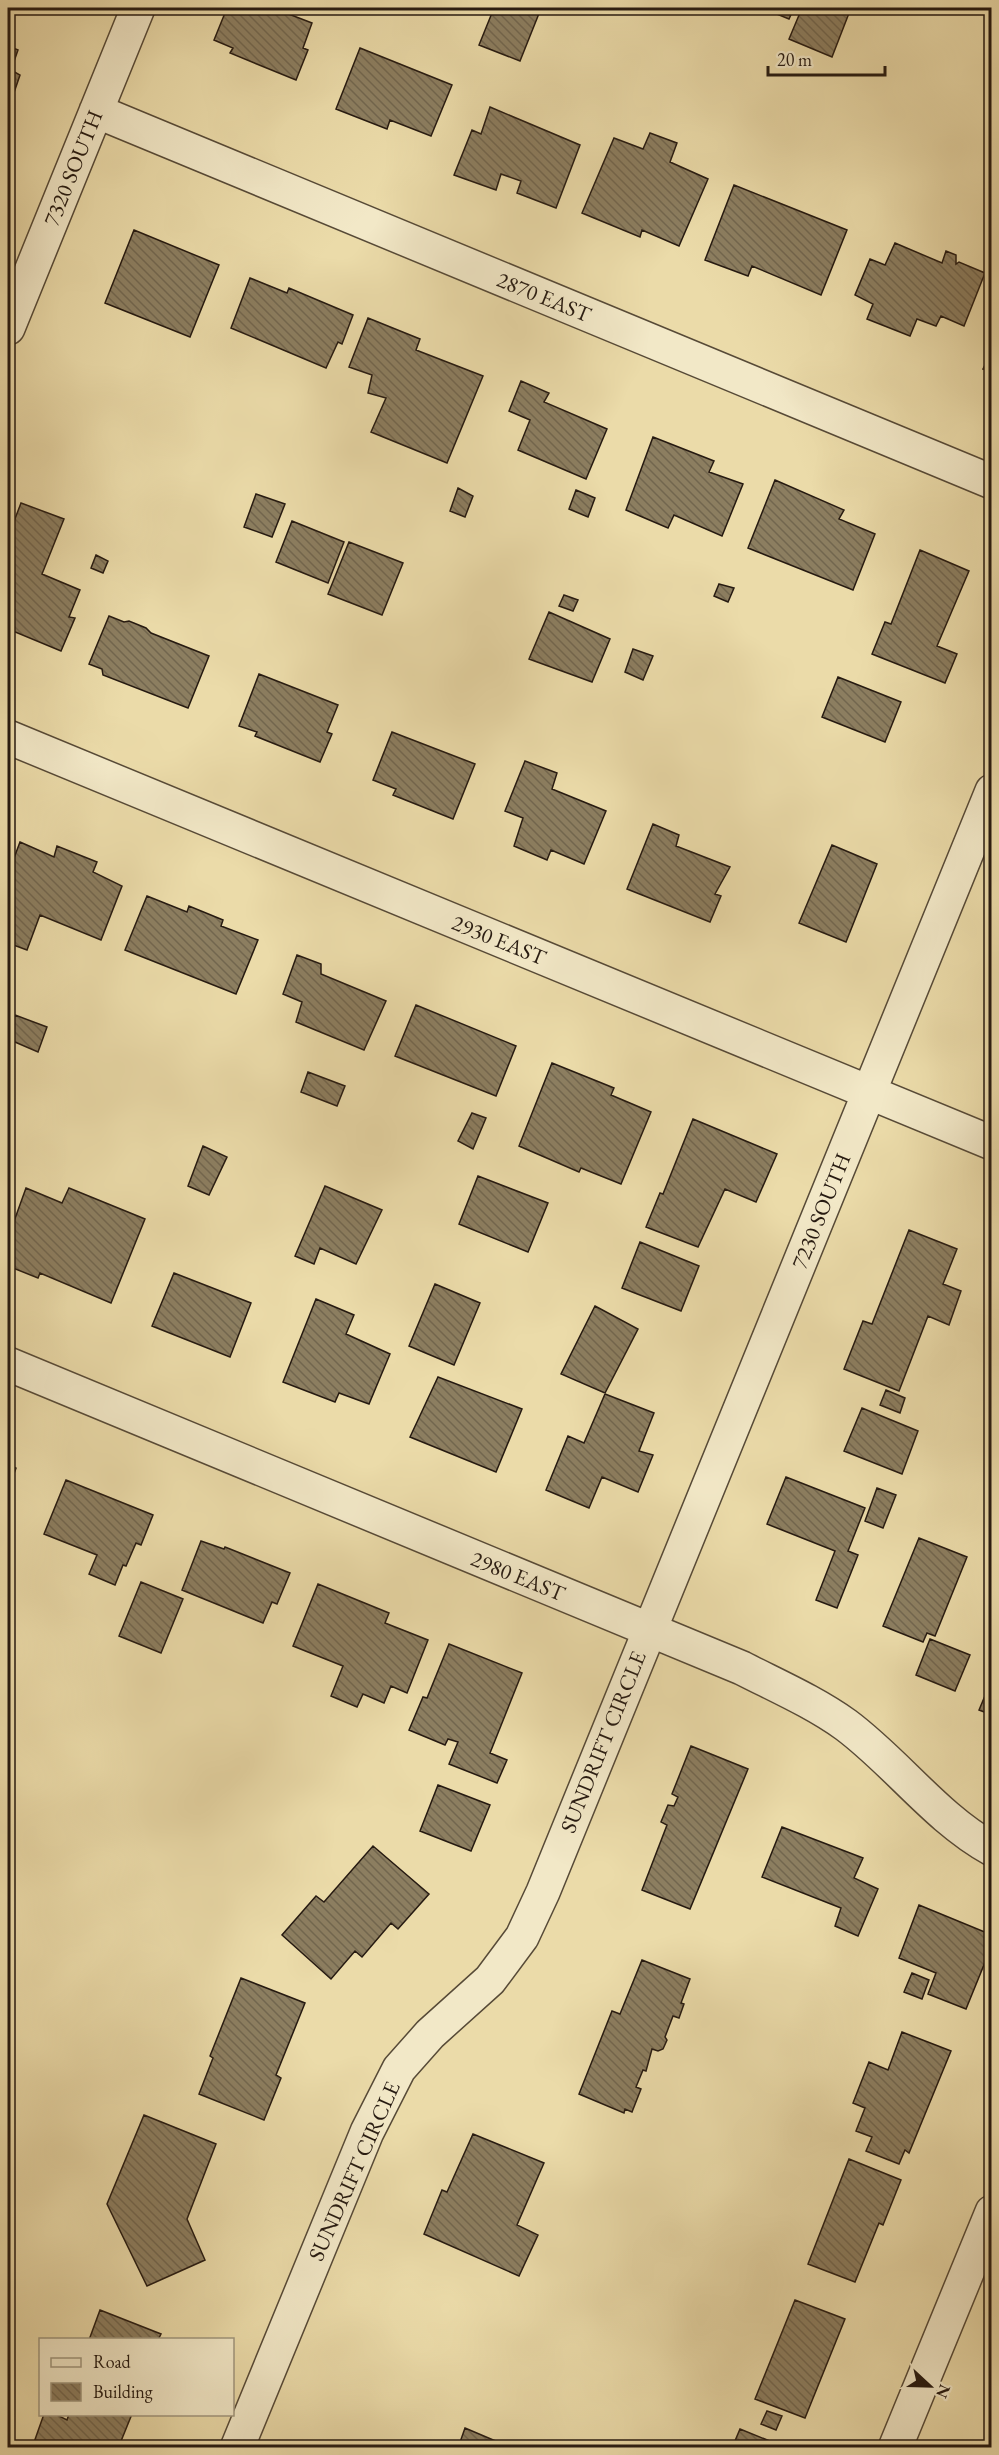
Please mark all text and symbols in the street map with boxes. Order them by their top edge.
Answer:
scale bar [768,39,885,77]
text: 20 m [777,48,812,71]
street label: 7320 SOUTH [37,106,109,230]
street label: 2870 EAST [493,265,596,329]
street label: 2930 EAST [448,908,551,972]
street label: 7230 SOUTH [785,1149,857,1273]
street label: 2980 EAST [467,1544,570,1608]
street label: SUNDRIFT CIRCLE [553,1647,653,1837]
street label: SUNDRIFT CIRCLE [301,2077,407,2265]
legend [39,2338,234,2416]
text: Road [93,2350,132,2373]
north arrow [900,2356,960,2416]
text: Building [93,2380,153,2403]
text: N [931,2381,956,2401]

